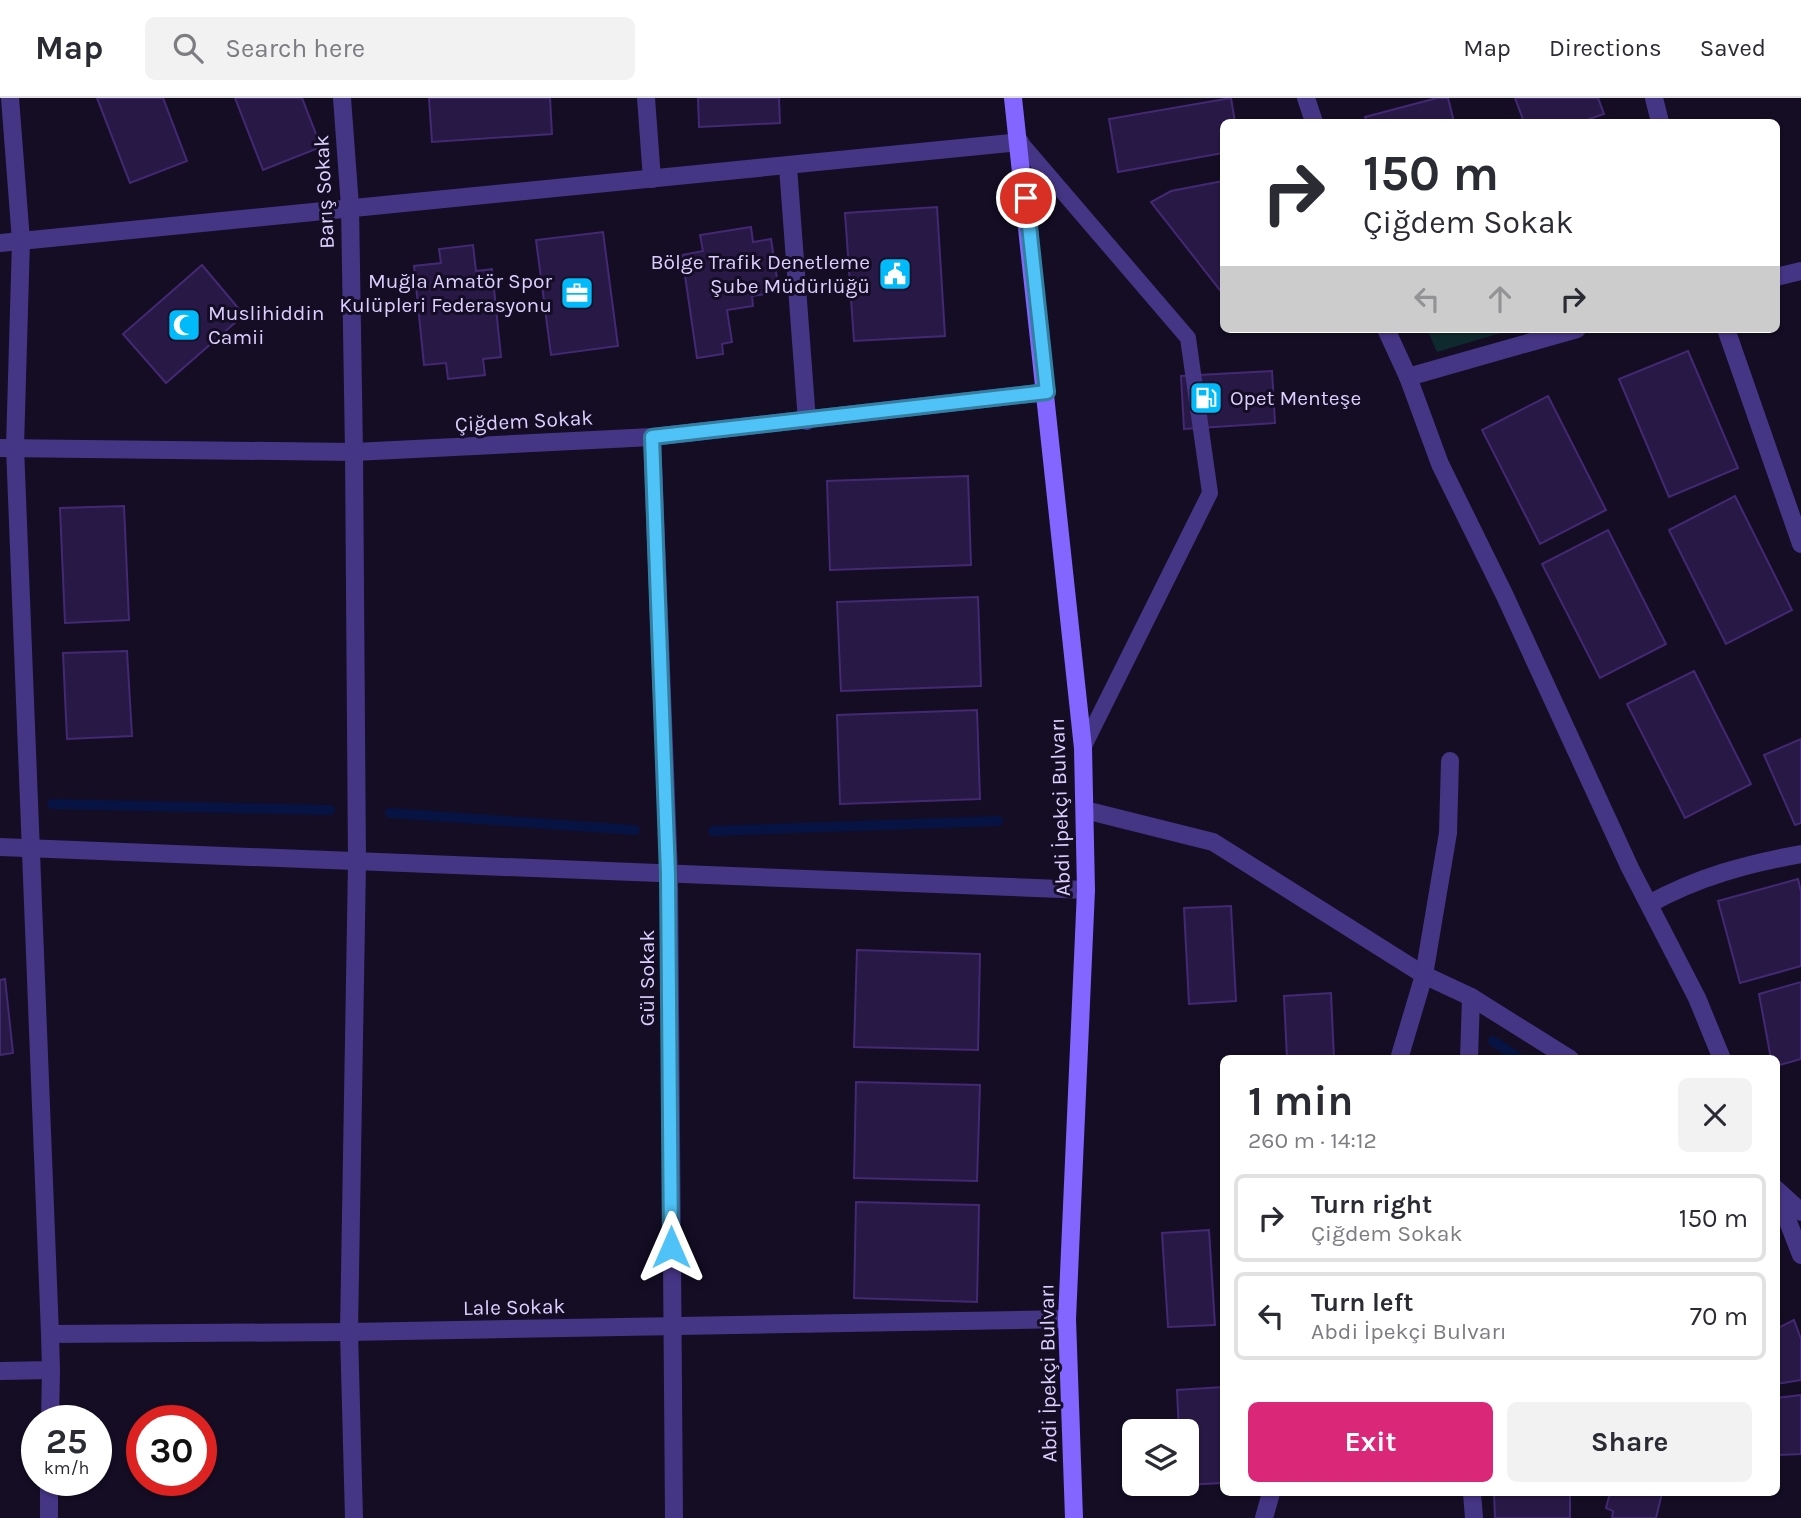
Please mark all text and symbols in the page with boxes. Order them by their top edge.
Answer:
search box [145,17,635,80]
text: Map [35,29,103,67]
icon: search [169,29,207,67]
text: Search here [225,33,365,64]
text: Map [1463,34,1511,62]
text: Directions [1549,34,1662,62]
text: Saved [1700,34,1766,62]
street label: Barış Sokak [309,134,339,249]
text: 150 m [1363,145,1499,202]
icon: right [1248,147,1339,238]
pin [996,168,1056,228]
icon: arrive [1007,179,1045,217]
text: Çiğdem Sokak [1363,204,1574,241]
place label: Bölge Trafik Denetleme Şube Müdürlüğü [650,250,870,298]
public building icon: Bölge Trafik Denetleme Şube Müdürlüğü [876,255,914,293]
place label: Muğla Amatör Spor Kulüpleri Federasyonu [339,269,552,317]
office icon: Muğla Amatör Spor Kulüpleri Federasyonu [558,274,596,312]
icon: left [1408,280,1446,318]
icon: ahead [1481,280,1519,318]
icon: right [1554,280,1592,318]
place label: Muslihiddin Camii [208,301,324,349]
mosque icon: Muslihiddin Camii [165,306,203,344]
fuel station icon: Opet Menteşe [1187,379,1225,417]
place label: Opet Menteşe [1230,386,1361,410]
street label: Çiğdem Sokak [454,405,594,437]
street label: Abdi İpekçi Bulvarı [1045,717,1075,897]
street label: Gül Sokak [635,930,659,1026]
text: 1 min [1248,1076,1353,1126]
button: close [1678,1078,1752,1152]
text: 260 m · 14:12 [1248,1127,1377,1154]
text: Turn right [1311,1189,1432,1220]
icon: right [1252,1199,1290,1237]
text: 150 m [1679,1203,1748,1234]
position arrow [634,1210,708,1284]
text: Çiğdem Sokak [1311,1220,1462,1247]
street label: Abdi İpekçi Bulvarı [1034,1283,1062,1463]
text: Turn left [1311,1287,1413,1318]
street label: Lale Sokak [463,1294,566,1320]
icon: left [1252,1297,1290,1335]
text: 70 m [1690,1301,1748,1332]
text: Abdi İpekçi Bulvarı [1311,1318,1507,1345]
button: Exit [1248,1402,1493,1482]
button: Share [1507,1402,1752,1482]
speed limit sign: 30 [126,1405,217,1496]
map controls [1122,1419,1199,1496]
button: layers [1122,1419,1199,1496]
text: 25 [46,1421,87,1462]
text: km/h [44,1457,89,1479]

